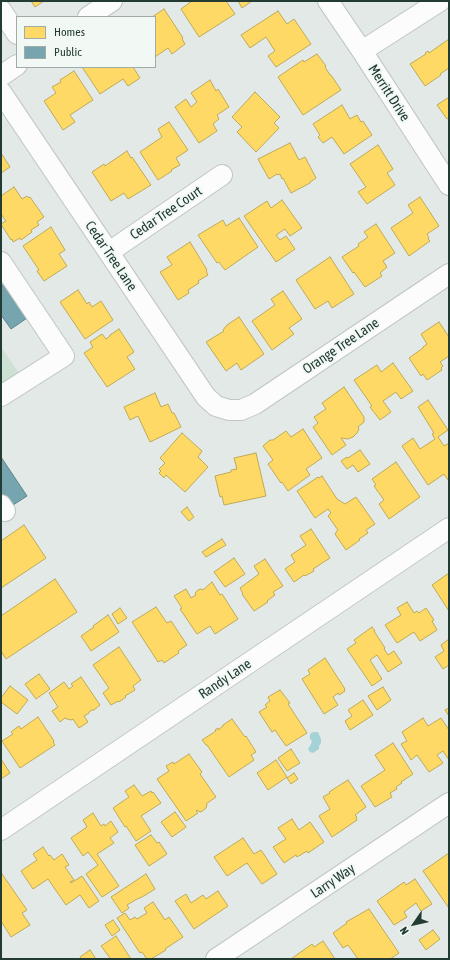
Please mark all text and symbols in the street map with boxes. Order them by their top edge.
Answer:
legend [16,16,156,68]
text: Homes [54,25,85,39]
text: Public [54,45,82,59]
street label: Merritt Drive [364,61,414,125]
street label: Cedar Tree Court [127,183,205,243]
street label: Cedar Tree Lane [81,218,141,294]
street label: Orange Tree Lane [300,314,382,378]
street label: Randy Lane [196,655,254,703]
street label: Larry Way [308,860,358,902]
north arrow [394,904,434,944]
text: N [397,925,411,937]

